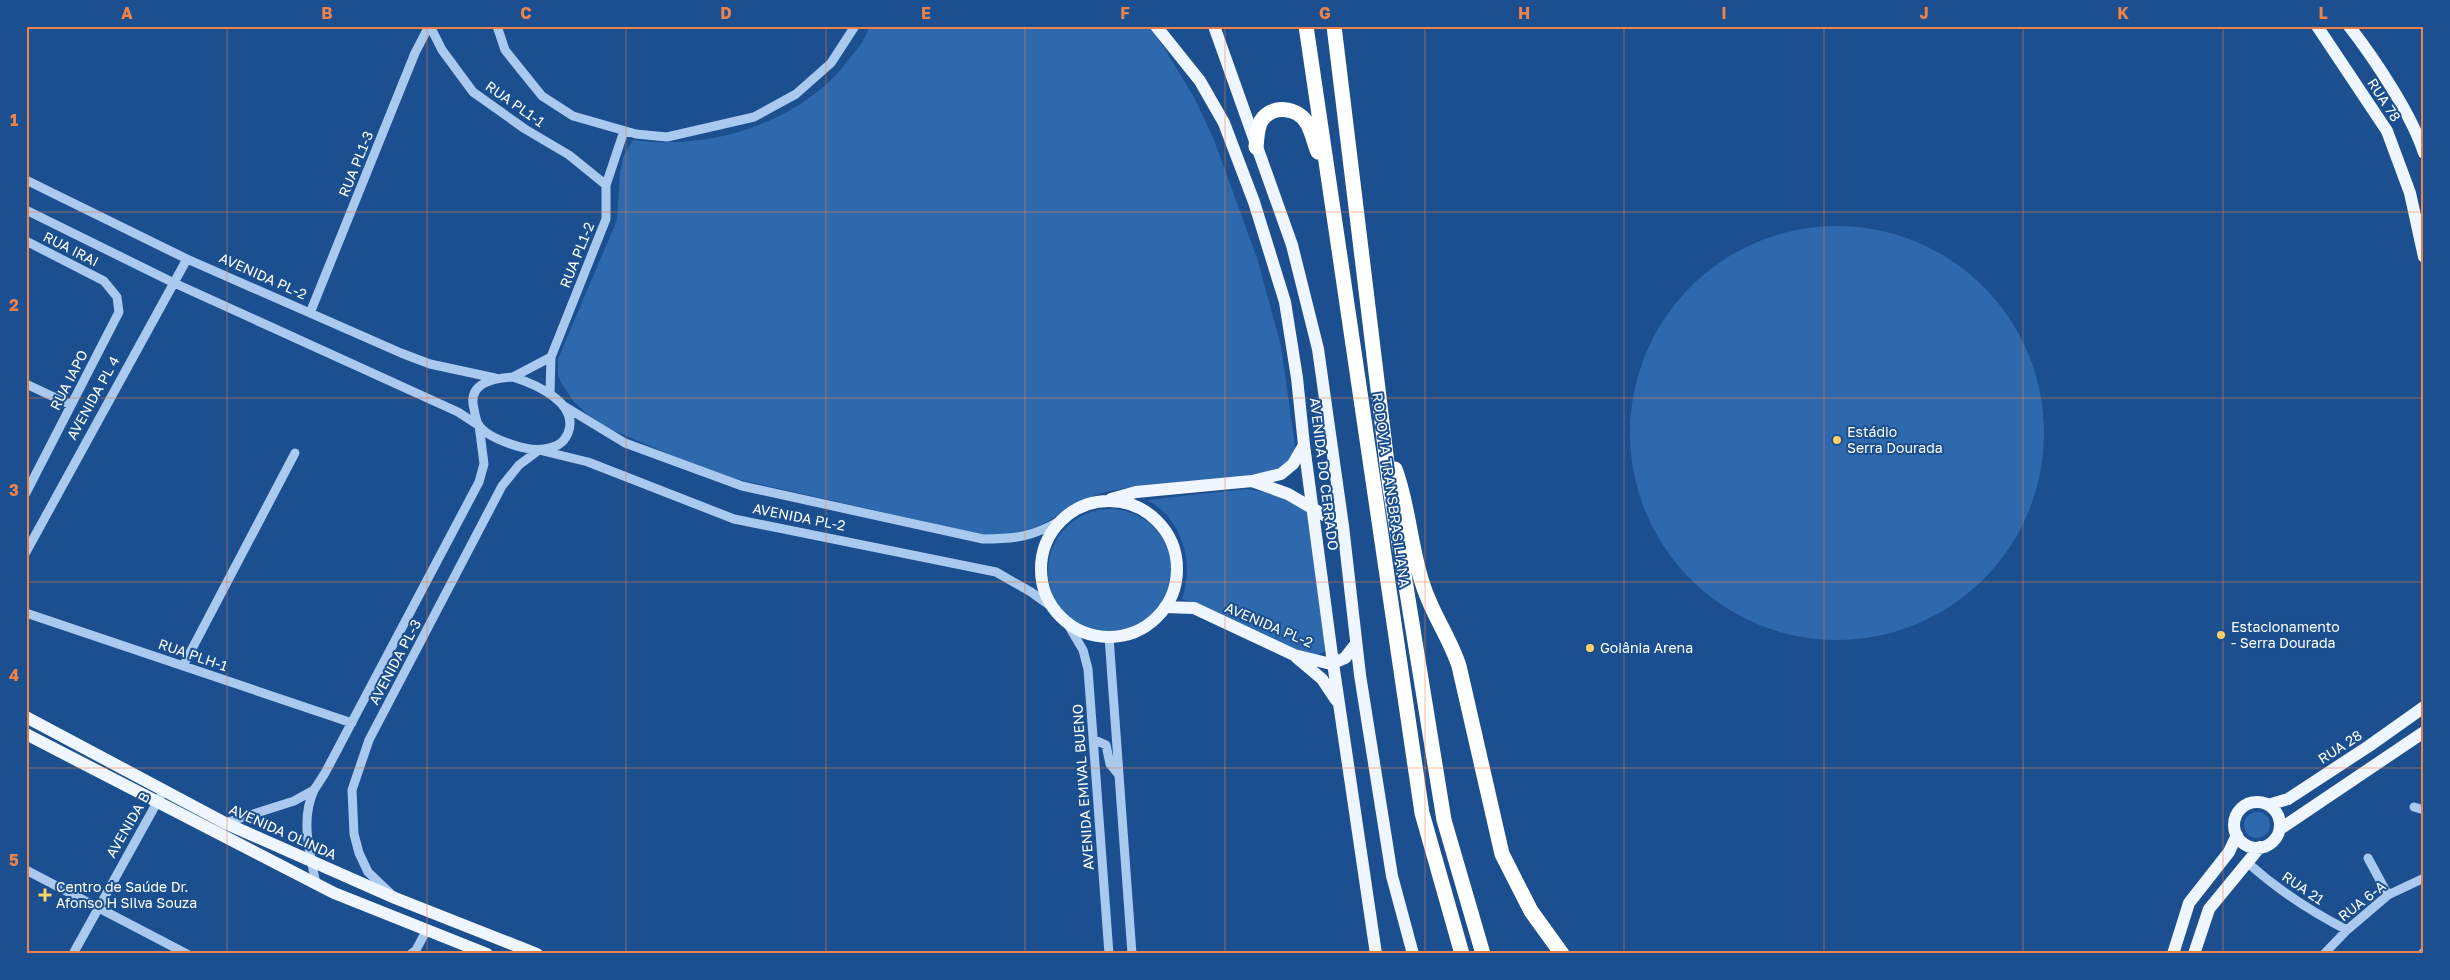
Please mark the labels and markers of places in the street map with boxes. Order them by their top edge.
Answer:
place label: Estádio Serra Dourada [1847,423,1943,456]
marker: Estádio Serra Dourada [1831,434,1843,446]
place label: Estacionamento - Serra Dourada [2231,618,2340,651]
marker: Estacionamento - Serra Dourada [2215,629,2227,641]
place label: Goiânia Arena [1600,639,1693,656]
marker: Goiânia Arena [1584,642,1596,654]
place label: Centro de Saúde Dr. Afonso H Silva Souza [56,878,197,911]
marker: Centro de Saúde Dr. Afonso H Silva Souza [38,888,52,902]

